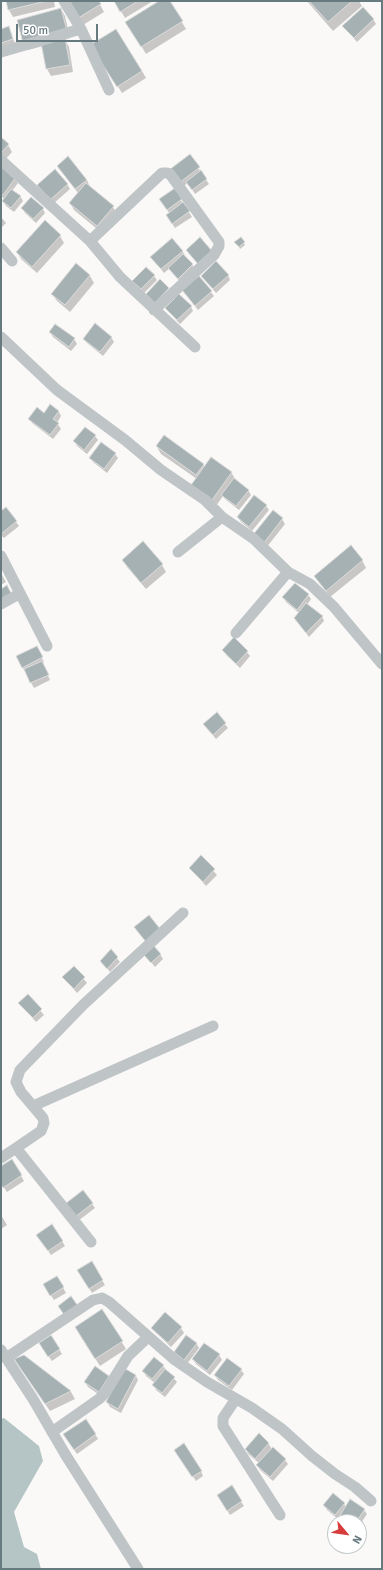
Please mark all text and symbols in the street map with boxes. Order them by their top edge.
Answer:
scale bar [18,16,100,42]
text: 50 m [23,23,48,38]
north arrow [327,1514,367,1554]
text: N [350,1533,365,1546]

